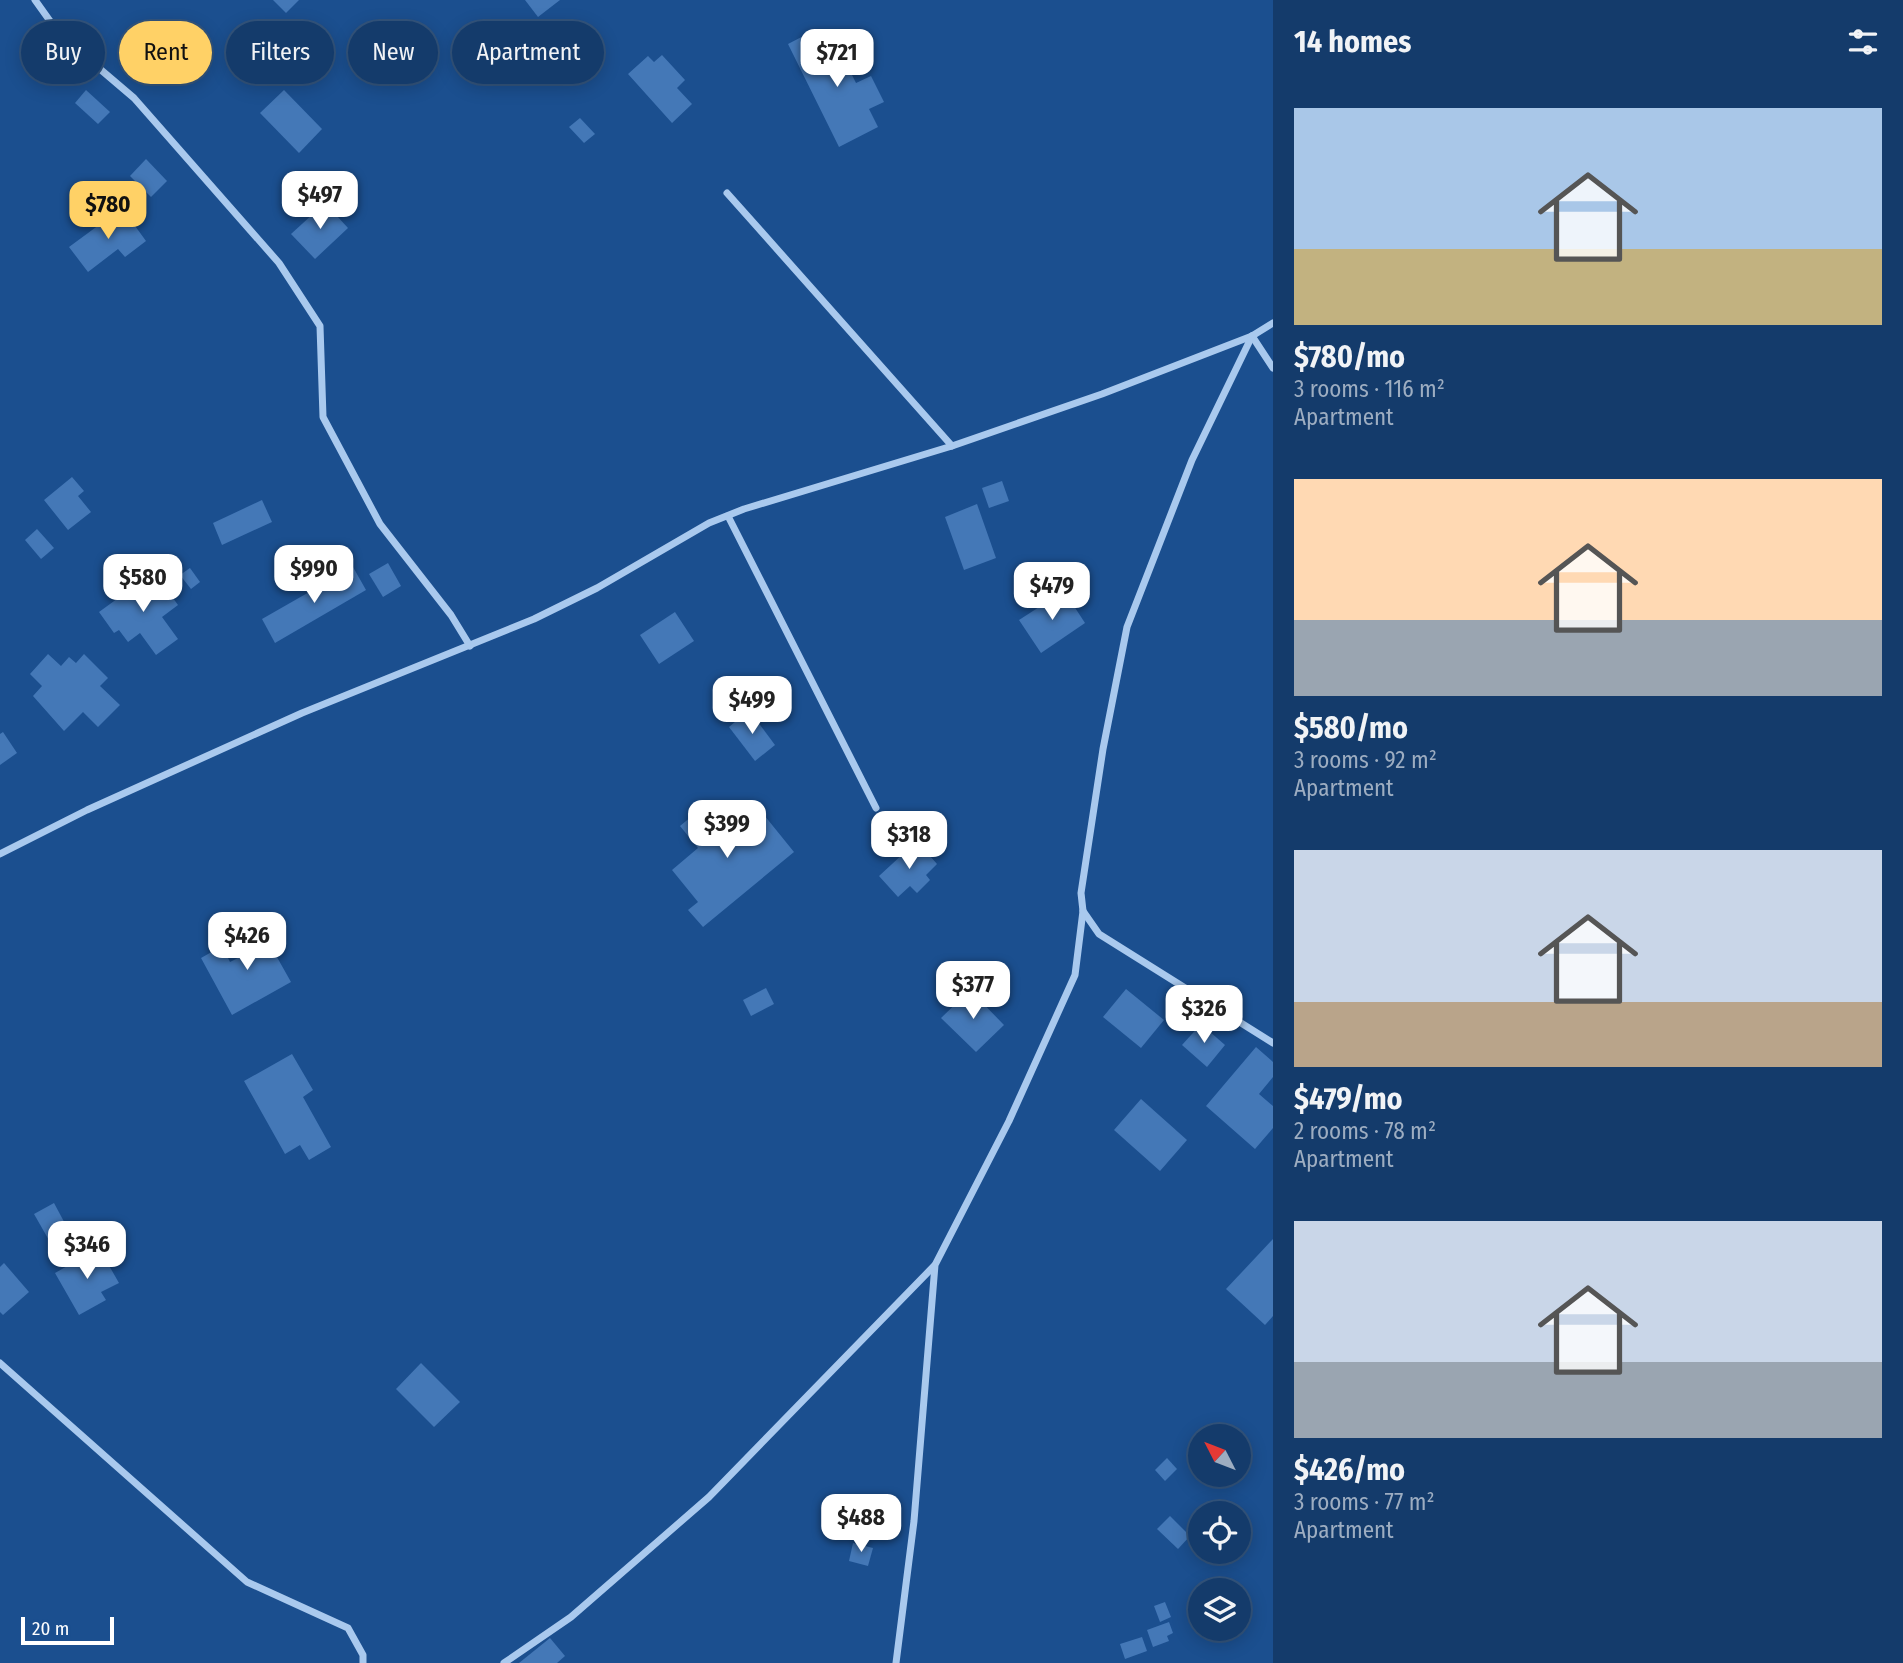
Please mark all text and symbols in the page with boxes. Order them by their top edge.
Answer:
chip: Buy [21,21,105,84]
chip: Rent [119,21,212,84]
chip: Filters [226,21,334,84]
chip: New [348,21,438,84]
chip: Apartment [452,21,604,84]
icon: filters [1844,23,1882,61]
text: 14 homes [1294,24,1411,60]
pin: $721 [796,29,878,89]
text: $721 [817,38,857,66]
icon: home [1525,154,1651,280]
pin: $497 [279,172,361,231]
text: $497 [298,180,342,208]
pin: $780 [67,182,149,241]
text: $780 [85,190,131,218]
text: $780/mo [1294,339,1405,375]
text: 3 rooms · 116 m² [1294,375,1445,403]
text: Apartment [1294,403,1394,431]
icon: home [1525,525,1651,651]
pin: $990 [273,546,355,605]
pin: $580 [102,554,184,614]
text: $990 [290,554,338,582]
pin: $479 [1011,562,1093,622]
text: $580 [119,563,167,591]
text: $479 [1030,571,1074,599]
pin: $499 [711,676,793,736]
text: $499 [729,685,775,713]
text: $580/mo [1294,710,1408,746]
text: 3 rooms · 92 m² [1294,746,1437,774]
text: Apartment [1294,774,1394,802]
pin: $399 [686,800,768,860]
text: $399 [704,809,750,837]
pin: $318 [868,812,950,871]
text: $318 [887,820,931,848]
icon: home [1525,896,1651,1022]
pin: $426 [206,912,288,972]
text: $426 [224,921,270,949]
pin: $377 [932,962,1014,1021]
text: $377 [952,970,994,998]
pin: $326 [1163,986,1245,1045]
text: $326 [1182,994,1226,1022]
text: $479/mo [1294,1081,1403,1117]
text: 2 rooms · 78 m² [1294,1117,1436,1145]
text: Apartment [1294,1145,1394,1173]
pin: $346 [46,1222,128,1281]
text: $346 [64,1230,110,1258]
icon: home [1525,1267,1651,1393]
north arrow [1188,1424,1251,1488]
map controls [1188,1424,1251,1641]
text: $426/mo [1294,1452,1405,1488]
text: 3 rooms · 77 m² [1294,1488,1435,1516]
pin: $488 [820,1494,902,1554]
button: locate [1188,1501,1251,1564]
text: $488 [837,1503,885,1531]
text: Apartment [1294,1516,1394,1544]
button: layers [1188,1578,1251,1641]
scale bar [21,1614,114,1646]
text: 20 m [32,1617,69,1640]

